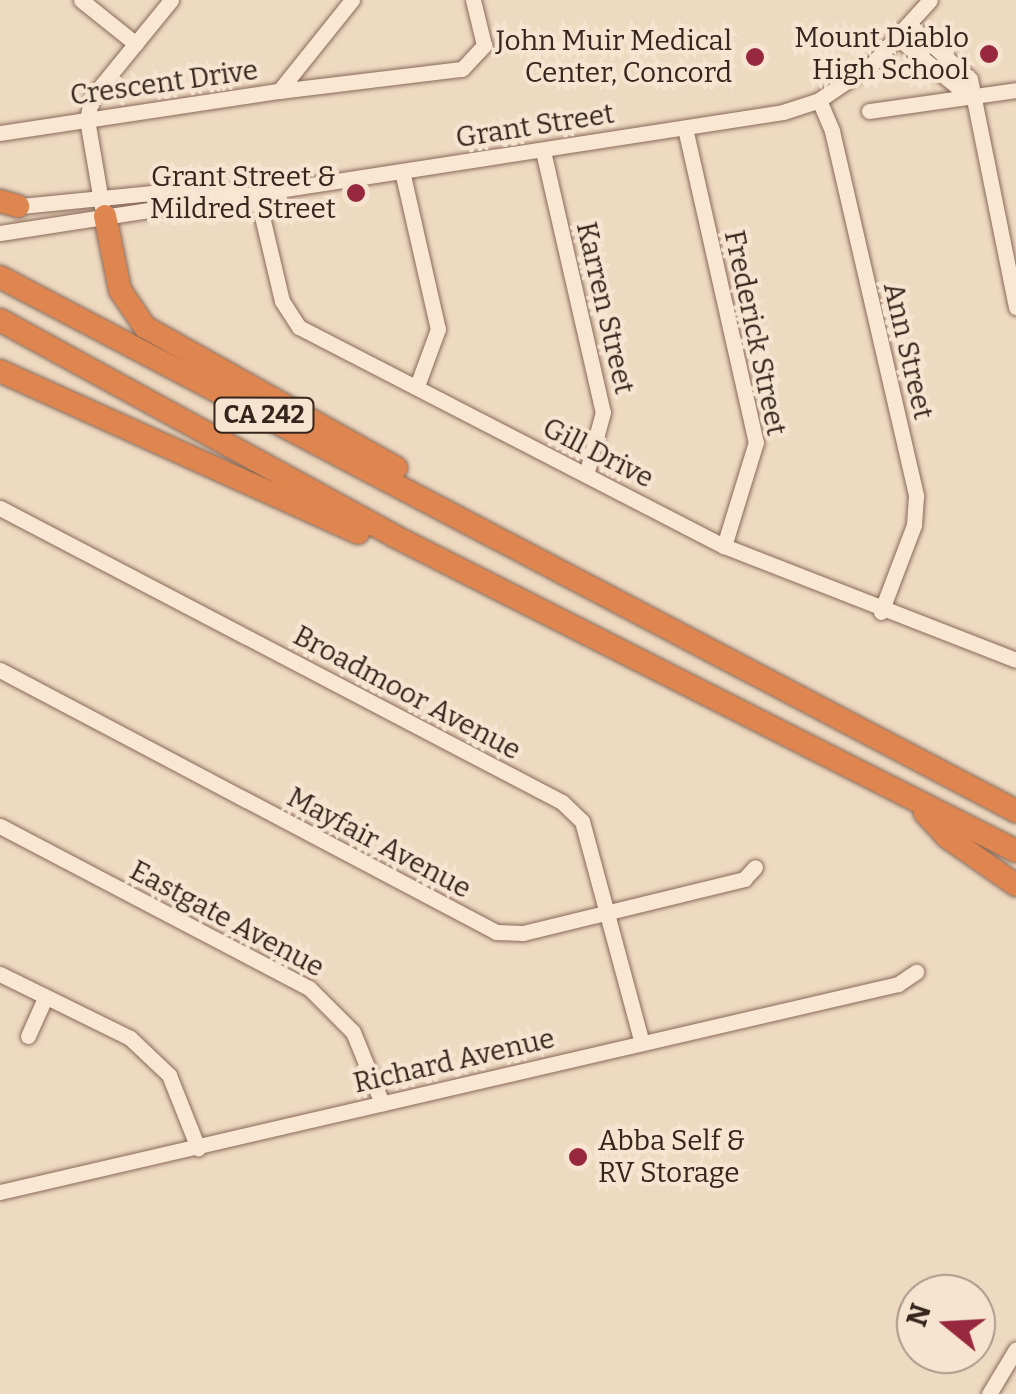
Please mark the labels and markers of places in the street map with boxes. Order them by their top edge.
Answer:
place label: Mount Diablo High School [794,21,969,87]
place label: John Muir Medical Center, Concord [496,24,732,90]
marker: Mount Diablo High School [978,43,1000,65]
marker: John Muir Medical Center, Concord [742,44,768,70]
place label: Grant Street & Mildred Street [150,160,336,226]
marker: Grant Street & Mildred Street [345,182,367,204]
place label: Abba Self & RV Storage [598,1124,745,1190]
marker: Abba Self & RV Storage [567,1146,589,1168]

